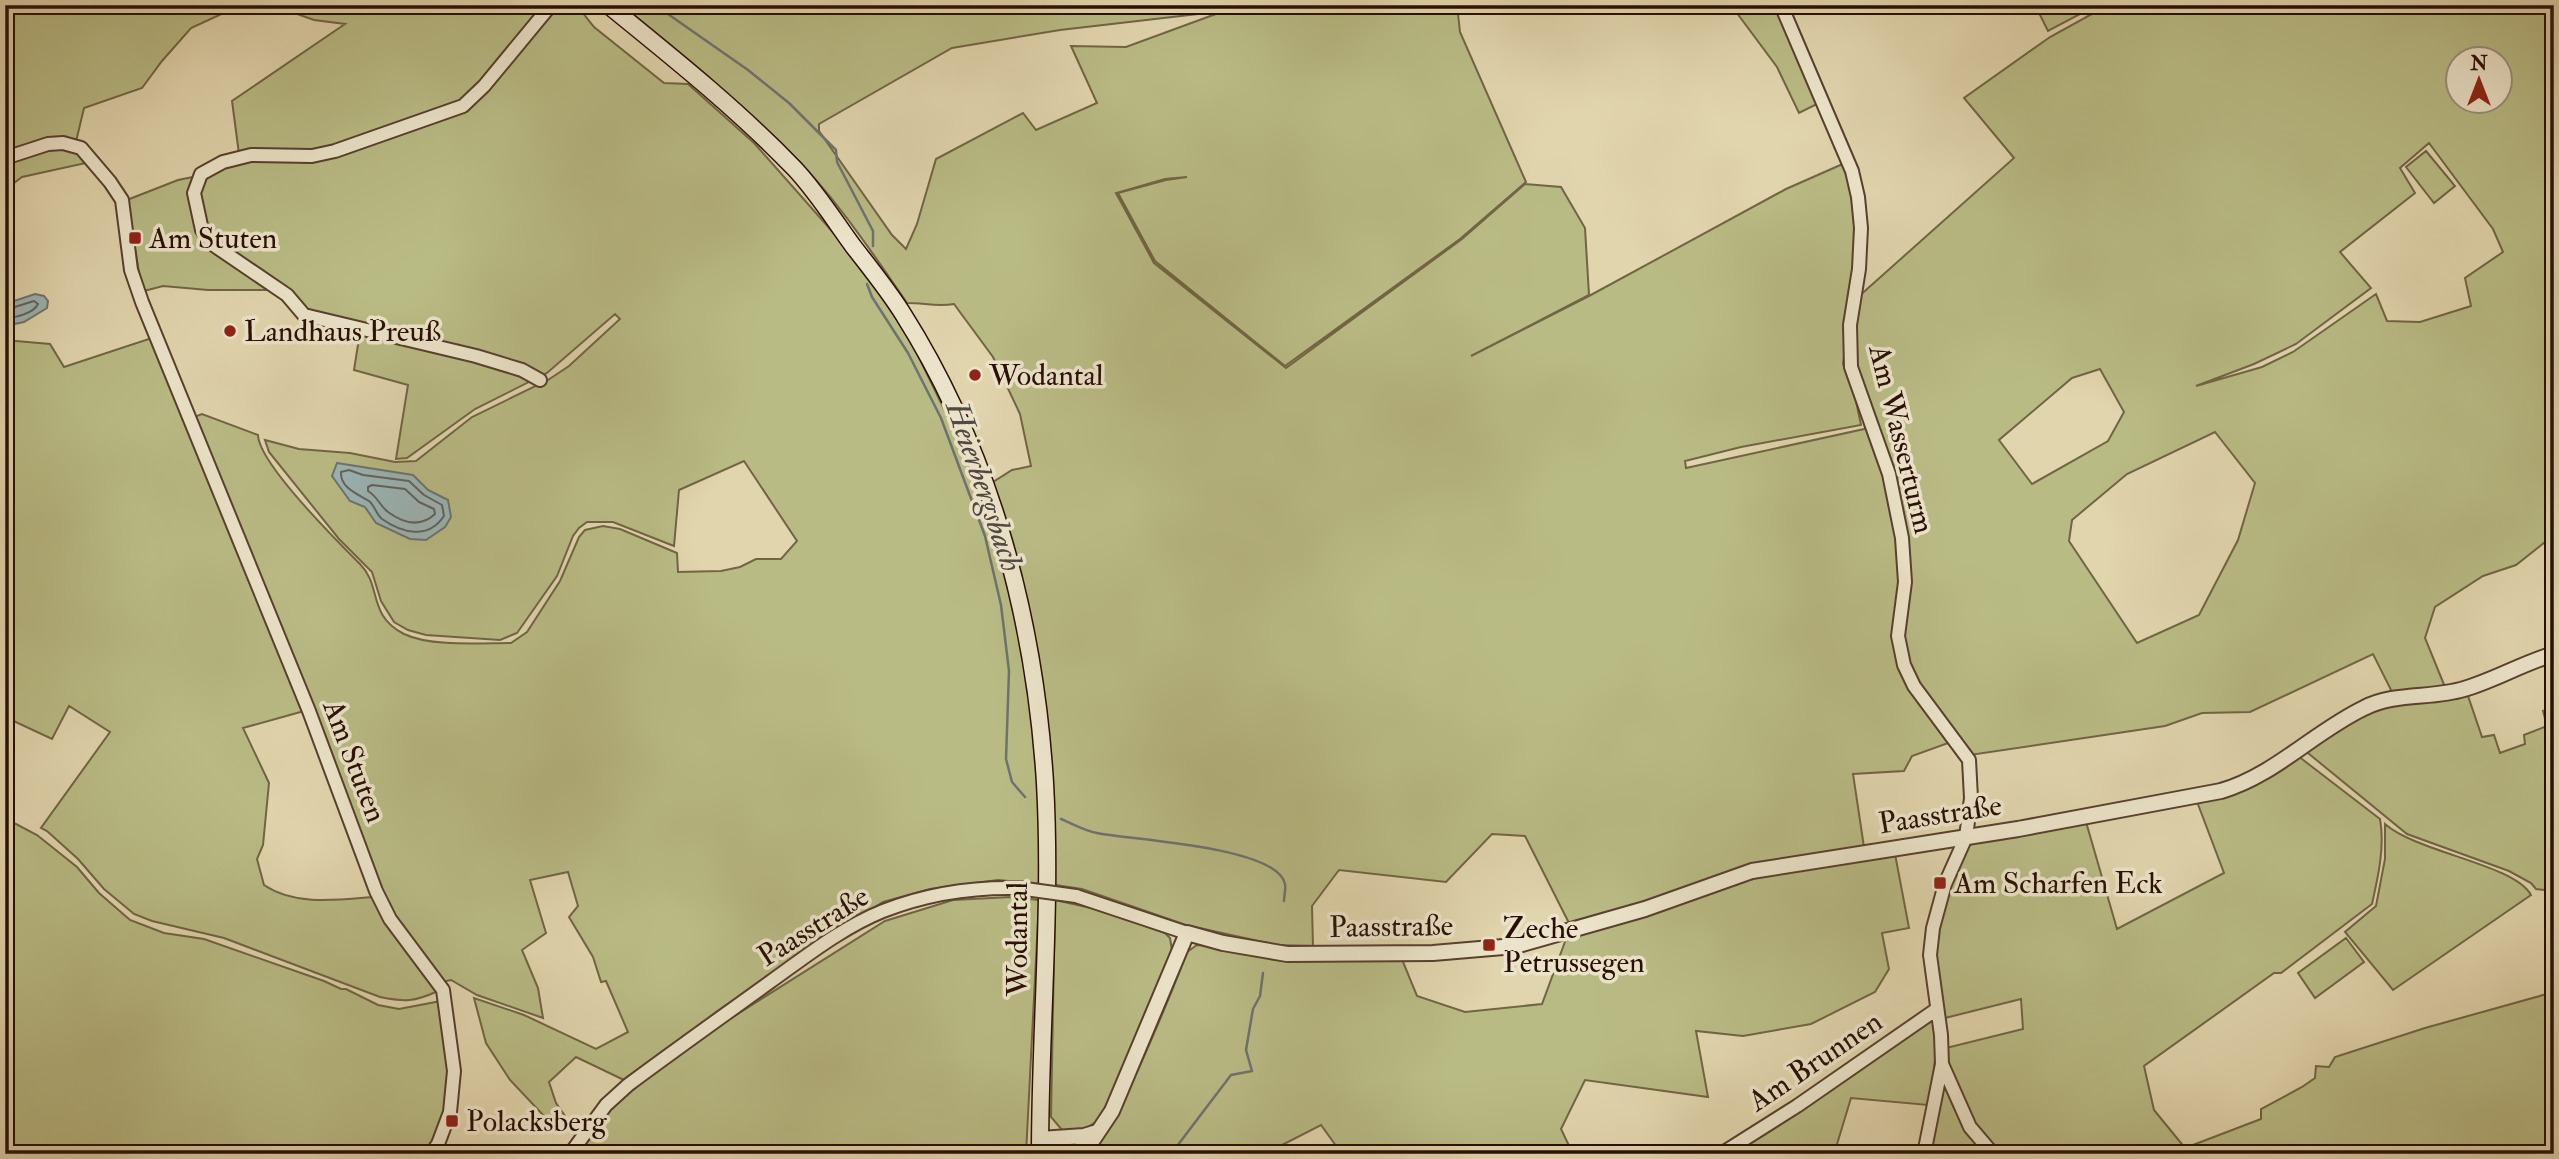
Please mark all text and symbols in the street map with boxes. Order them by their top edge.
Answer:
north arrow [2444,46,2514,116]
text: N [2469,52,2488,76]
place label: Am Stuten [148,220,277,257]
marker: Am Stuten [127,230,143,246]
place label: Landhaus Preuß [244,313,441,350]
marker: Landhaus Preuß [222,323,238,339]
street label: Am Wasserturm [1860,340,1943,537]
place label: Wodantal [988,357,1104,394]
marker: Wodantal [967,367,983,383]
water label: Heierbergsbach [936,394,1032,577]
street label: Am Stuten [314,694,395,828]
street label: Paasstraße [1876,787,2004,842]
place label: Am Scharfen Eck [1953,865,2163,902]
marker: Am Scharfen Eck [1932,875,1948,891]
street label: Paasstraße [751,878,876,975]
street label: Wodantal [999,881,1036,997]
street label: Paasstraße [1329,907,1453,946]
place label: Zeche Petrussegen [1503,910,1645,981]
marker: Zeche Petrussegen [1481,937,1497,953]
street label: Am Brunnen [1740,1003,1889,1120]
place label: Polacksberg [466,1103,608,1140]
marker: Polacksberg [444,1113,460,1129]

